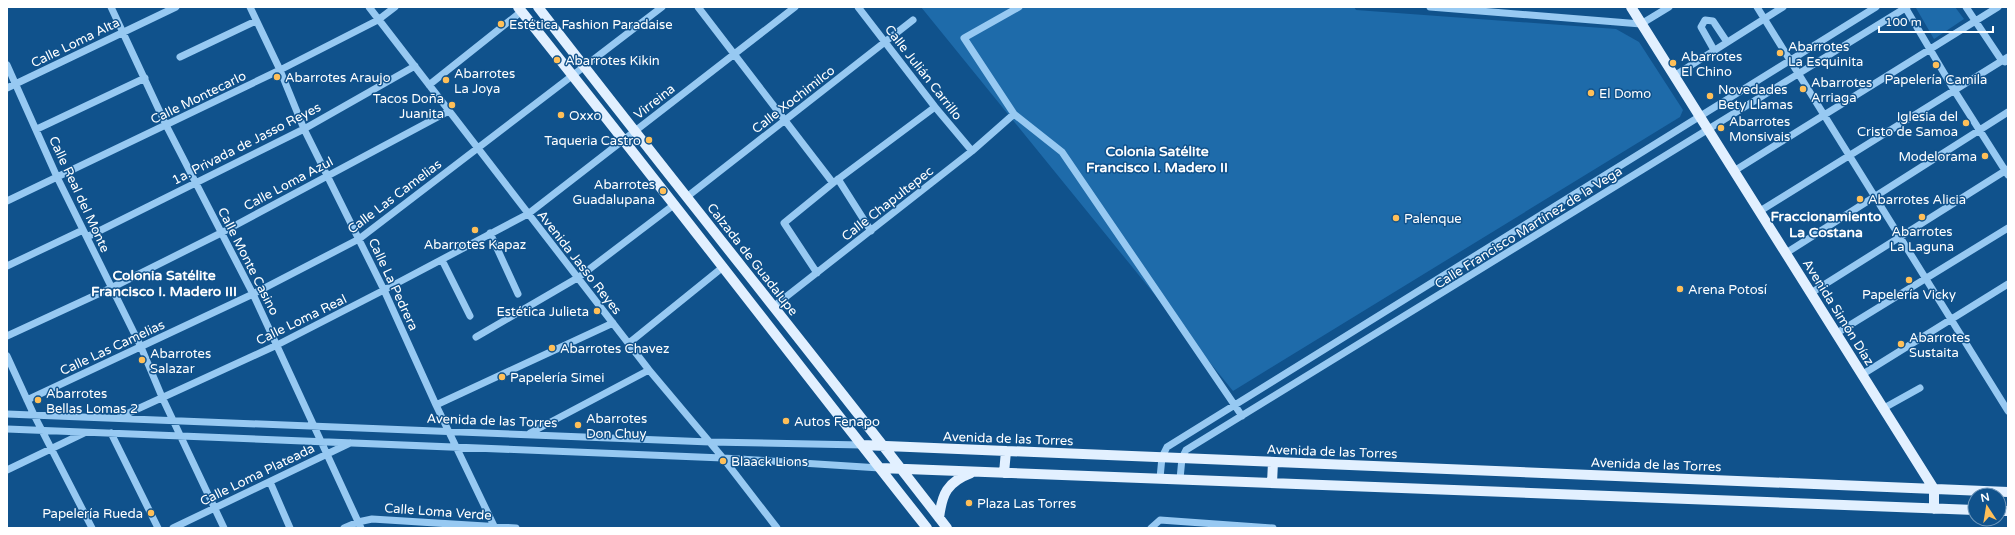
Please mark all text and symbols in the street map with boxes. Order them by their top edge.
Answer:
scale bar [1879,8,1993,34]
street label: Calle Loma Alta [28,15,122,71]
text: 100 m [1885,15,1922,29]
place label: Estética Fashion Paradaise [509,17,673,33]
marker: Estética Fashion Paradaise [496,19,506,29]
street label: Calle Julián Carrillo [881,22,965,124]
place label: Abarrotes La Esquinita [1788,39,1863,70]
marker: Abarrotes La Esquinita [1775,48,1785,58]
place label: Abarrotes El Chino [1681,49,1742,80]
place label: Abarrotes Kikin [565,53,660,69]
marker: Abarrotes Kikin [552,55,562,65]
marker: Abarrotes El Chino [1668,58,1678,68]
marker: Papelería Camila [1931,60,1941,70]
street label: Calle Xochimilco [749,62,838,137]
place label: Abarrotes La Joya [454,66,515,97]
street label: Calle Montecarlo [148,68,249,128]
place label: Abarrotes Araujo [285,70,391,86]
marker: Abarrotes Araujo [272,72,282,82]
place label: Papelería Camila [1885,72,1987,88]
marker: Abarrotes La Joya [441,75,451,85]
place label: Abarrotes Arriaga [1811,75,1872,106]
street label: Virreina [631,81,678,123]
place label: Novedades Bety Llamas [1718,82,1793,113]
marker: Abarrotes Arriaga [1798,84,1808,94]
place label: El Domo [1599,86,1651,102]
marker: El Domo [1586,88,1596,98]
place label: Tacos Doña Juanita [373,91,444,122]
marker: Novedades Bety Llamas [1705,91,1715,101]
street label: 1a. Privada de Jasso Reyes [169,99,324,189]
marker: Tacos Doña Juanita [447,100,457,110]
place label: Oxxo [569,108,601,124]
place label: Iglesia del Cristo de Samoa [1857,109,1958,140]
marker: Oxxo [556,110,566,120]
place label: Abarrotes Monsivais [1729,114,1790,145]
marker: Iglesia del Cristo de Samoa [1961,118,1971,128]
marker: Abarrotes Monsivais [1716,123,1726,133]
place label: Taqueria Castro [544,133,641,149]
street label: Calle Real del Monte [45,134,113,255]
marker: Taqueria Castro [644,135,654,145]
district label: Colonia Satélite Francisco I. Madero II [1086,143,1228,176]
place label: Modelorama [1898,149,1977,165]
marker: Modelorama [1980,151,1990,161]
street label: Calle Loma Azul [241,154,336,214]
street label: Calle Las Camelias [344,156,445,237]
street label: Calle Chapultepec [839,163,937,245]
street label: Calle Francisco Martínez de la Vega [1432,163,1625,292]
place label: Abarrotes Guadalupana [573,177,655,208]
marker: Abarrotes Guadalupana [658,186,668,196]
place label: Abarrotes Alicia [1868,192,1966,208]
marker: Abarrotes Alicia [1855,194,1865,204]
street label: Calzada de Guadalupe [703,200,801,319]
street label: Calle Monte Casino [214,205,282,318]
street label: Avenida Jasso Reyes [534,207,625,318]
district label: Fraccionamiento La Costana [1770,208,1882,241]
place label: Palenque [1404,211,1462,227]
marker: Abarrotes La Laguna [1917,212,1927,222]
marker: Palenque [1391,213,1401,223]
place label: Abarrotes La Laguna [1890,224,1954,255]
marker: Abarrotes Kapaz [470,225,480,235]
street label: Calle La Pedrera [365,236,422,333]
place label: Abarrotes Kapaz [424,237,526,253]
street label: Avenida Simón Díaz [1799,256,1877,369]
district label: Colonia Satélite Francisco I. Madero III [91,267,237,300]
marker: Papelería Vicky [1904,275,1914,285]
place label: Arena Potosí [1688,282,1767,298]
marker: Arena Potosí [1675,284,1685,294]
place label: Papelería Vicky [1862,287,1956,303]
street label: Calle Loma Real [254,291,349,349]
place label: Estética Julieta [496,304,589,320]
marker: Estética Julieta [592,306,602,316]
street label: Calle Las Camelias [58,317,167,379]
place label: Abarrotes Sustaita [1909,330,1970,361]
marker: Abarrotes Sustaita [1896,339,1906,349]
place label: Abarrotes Chavez [560,341,669,357]
marker: Abarrotes Chavez [547,343,557,353]
place label: Abarrotes Salazar [150,346,211,377]
marker: Abarrotes Salazar [137,355,147,365]
place label: Papelería Simei [510,370,604,386]
marker: Papelería Simei [497,372,507,382]
place label: Abarrotes Bellas Lomas 2 [46,386,138,417]
marker: Abarrotes Bellas Lomas 2 [33,395,43,405]
street label: Avenida de las Torres [426,411,558,431]
place label: Abarrotes Don Chuy [586,411,647,442]
place label: Autos Fenapo [794,414,880,430]
marker: Autos Fenapo [781,416,791,426]
marker: Abarrotes Don Chuy [573,420,583,430]
street label: Avenida de las Torres [942,429,1074,449]
street label: Calle Loma Plateada [197,440,317,510]
street label: Avenida de las Torres [1266,442,1398,462]
place label: Blaack Lions [731,454,808,470]
street label: Avenida de las Torres [1590,455,1722,475]
marker: Blaack Lions [718,456,728,466]
north arrow [1967,487,2007,527]
text: N [1979,490,1991,505]
place label: Plaza Las Torres [977,496,1076,512]
marker: Plaza Las Torres [964,498,974,508]
street label: Calle Loma Verde [384,500,492,524]
place label: Papelería Rueda [42,506,143,522]
marker: Papelería Rueda [146,508,156,518]

